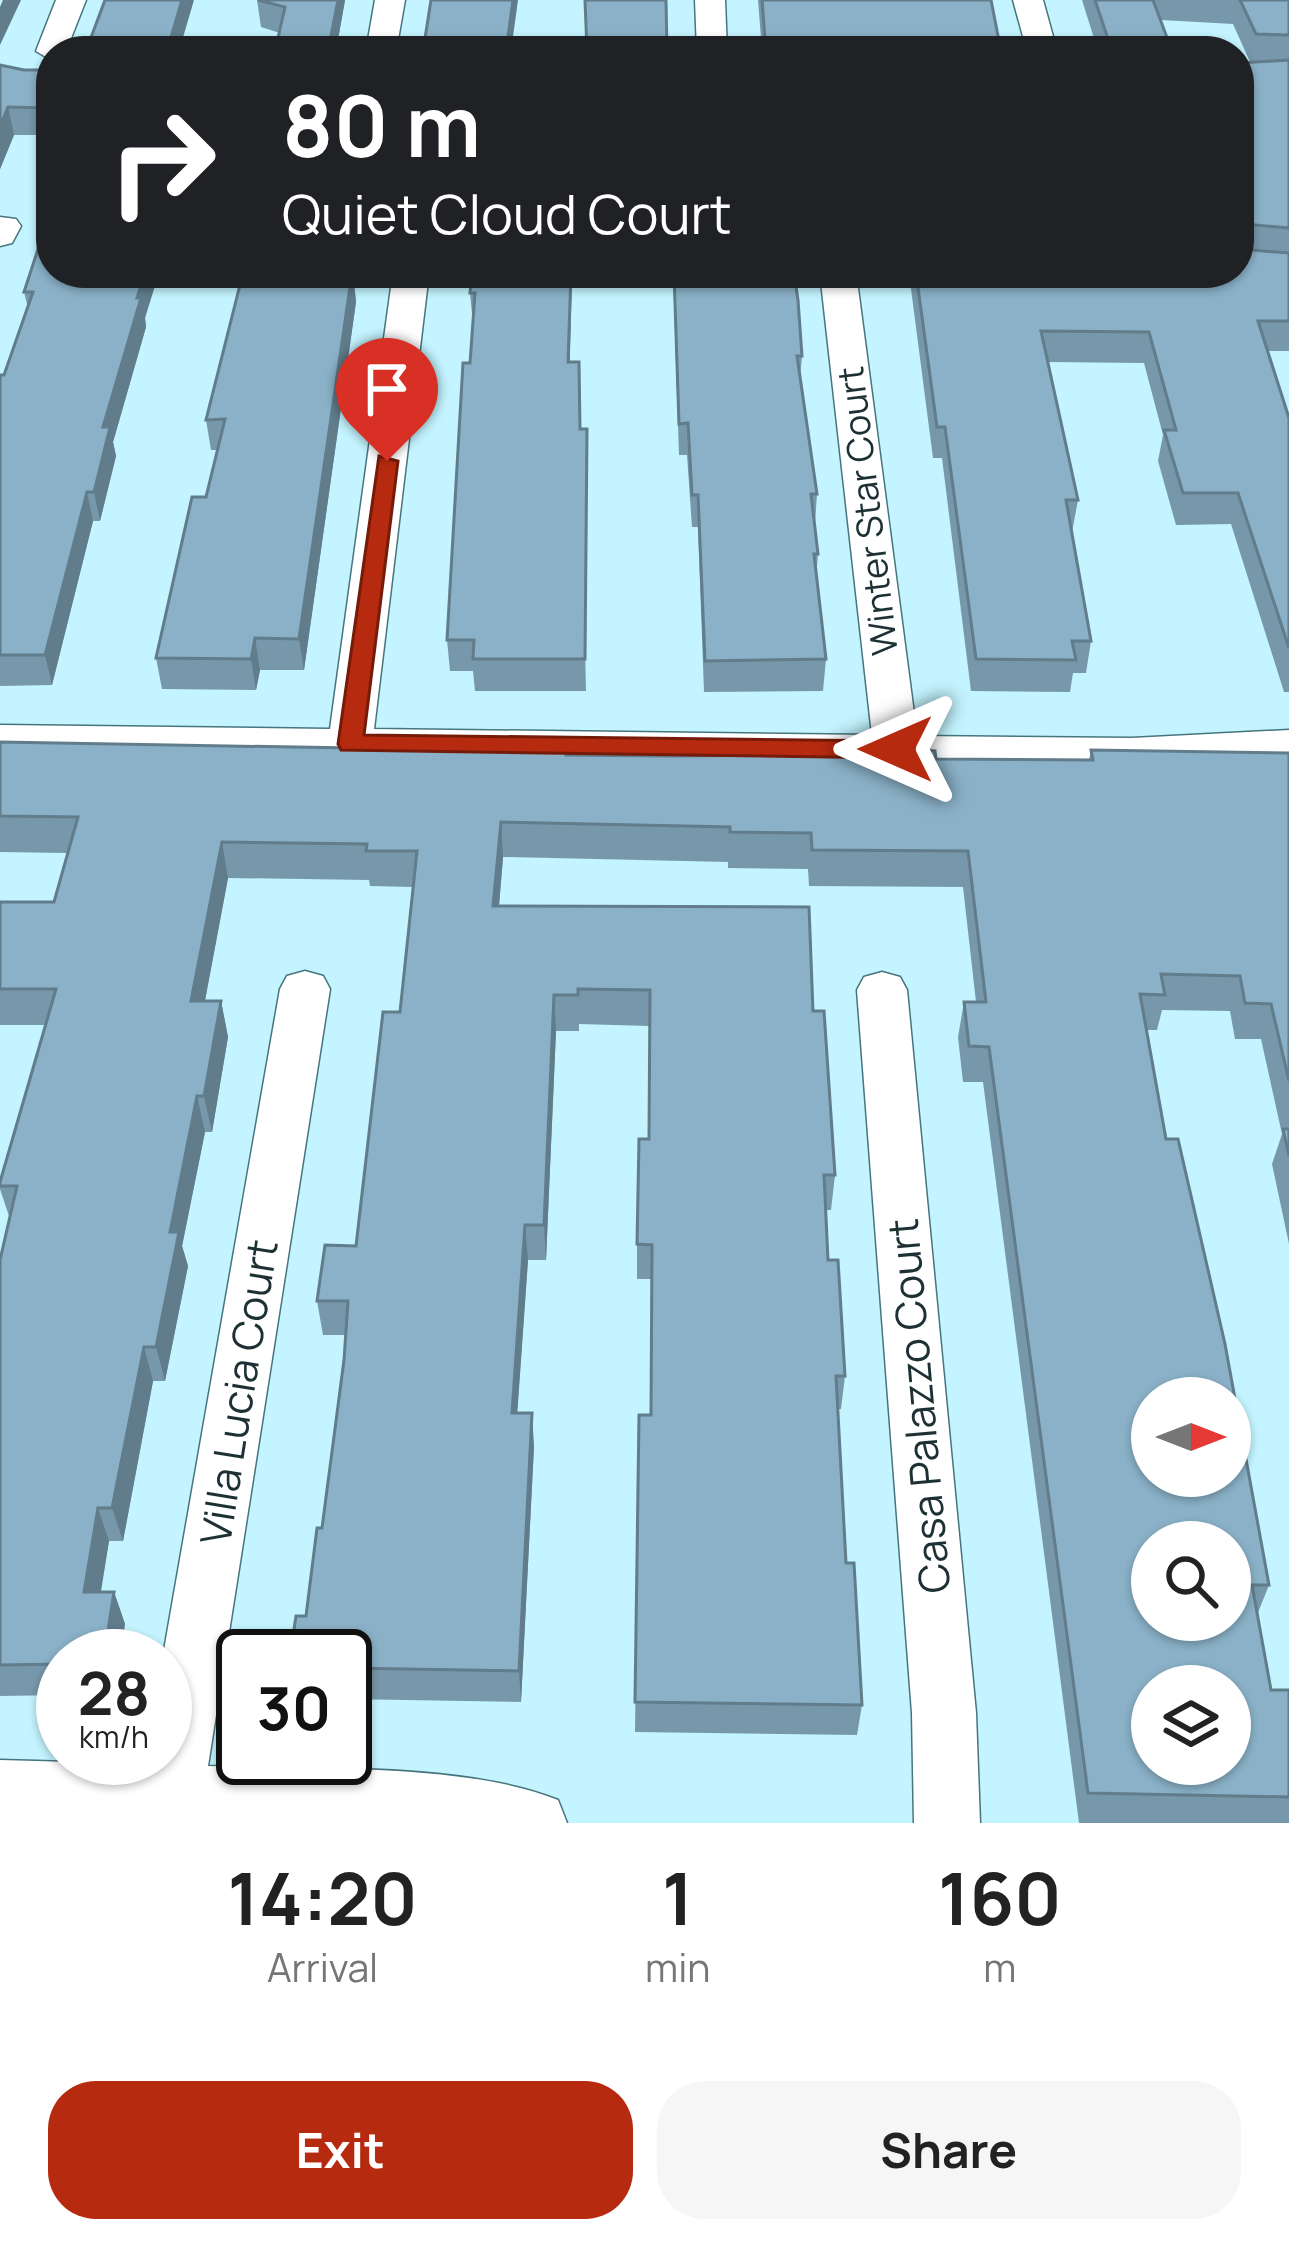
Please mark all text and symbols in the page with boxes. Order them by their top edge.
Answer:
text: 80 m [282,67,481,182]
icon: right [84,84,240,240]
text: Quiet Cloud Court [282,176,732,250]
pin [336,338,438,461]
icon: arrive [354,356,420,422]
street label: Winter Star Court [825,364,909,658]
position arrow [833,686,959,812]
street label: Casa Palazzo Court [873,1216,963,1596]
street label: Villa Lucia Court [185,1235,291,1549]
north arrow [1131,1377,1251,1497]
map controls [1131,1377,1251,1785]
button: search [1131,1521,1251,1641]
speed limit sign: 30 [216,1629,372,1785]
text: 28 [78,1651,150,1733]
button: layers [1131,1665,1251,1785]
text: km/h [79,1716,149,1757]
text: 14:20 [227,1848,418,1947]
text: 1 [662,1848,694,1947]
text: 160 [938,1848,1062,1947]
text: Arrival [267,1940,378,1994]
text: min [645,1940,710,1994]
text: m [983,1940,1016,1994]
button: Exit [48,2081,633,2219]
button: Share [657,2081,1241,2219]

